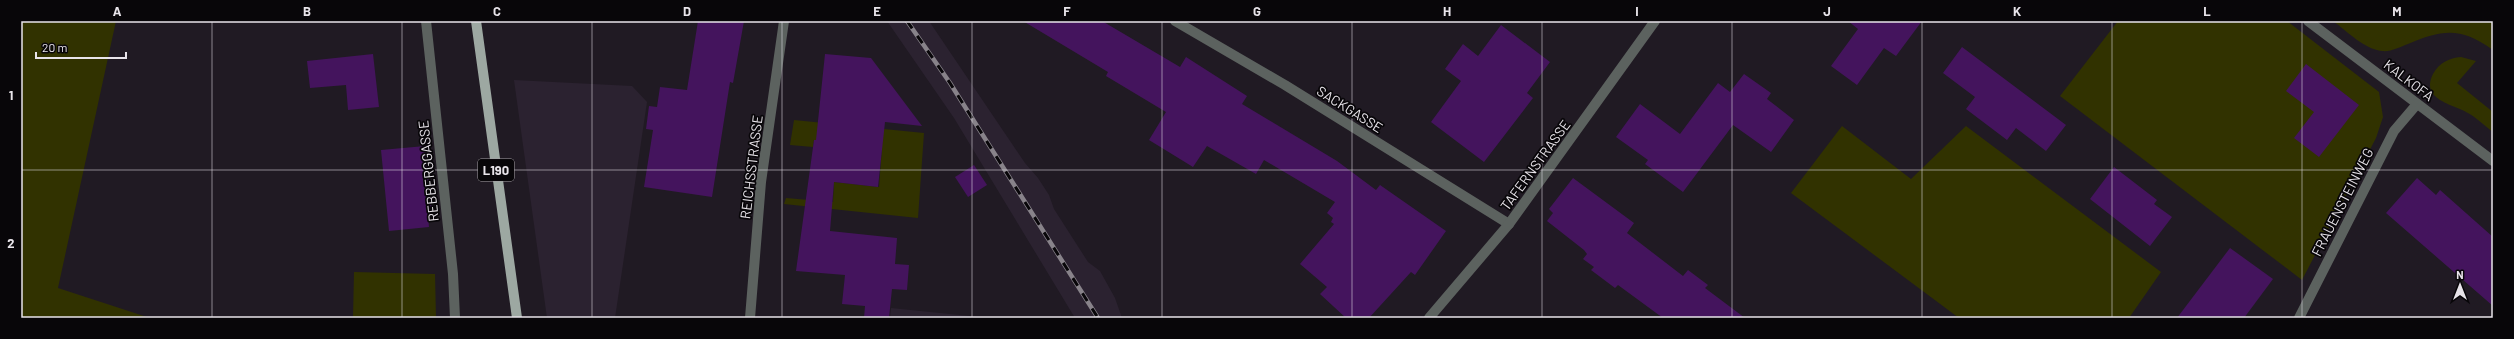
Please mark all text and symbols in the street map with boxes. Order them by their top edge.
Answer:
text: A [113,3,122,19]
text: B [303,3,311,19]
text: C [493,3,501,19]
text: D [683,3,691,19]
text: E [873,3,881,19]
text: F [1063,3,1071,19]
text: G [1253,3,1261,19]
text: H [1443,3,1451,19]
text: I [1635,3,1639,19]
text: J [1823,3,1831,19]
text: K [2013,3,2021,19]
text: L [2203,3,2211,19]
text: M [2392,3,2402,19]
scale bar [36,34,126,60]
text: 20 m [42,40,68,54]
street label: KALKOFA [2381,56,2438,105]
street label: SACKGASSE [1314,82,1386,136]
text: 1 [9,87,13,103]
street label: REICHSSTRASSE [736,114,766,220]
street label: TAFERNSTRASSE [1496,116,1574,214]
street label: REBBERGGASSE [414,120,442,222]
street label: FRAUENSTEINWEG [2307,145,2377,259]
road number: L190 [478,159,514,181]
text: 2 [7,235,15,251]
north arrow [2440,265,2480,305]
text: N [2456,268,2464,281]

